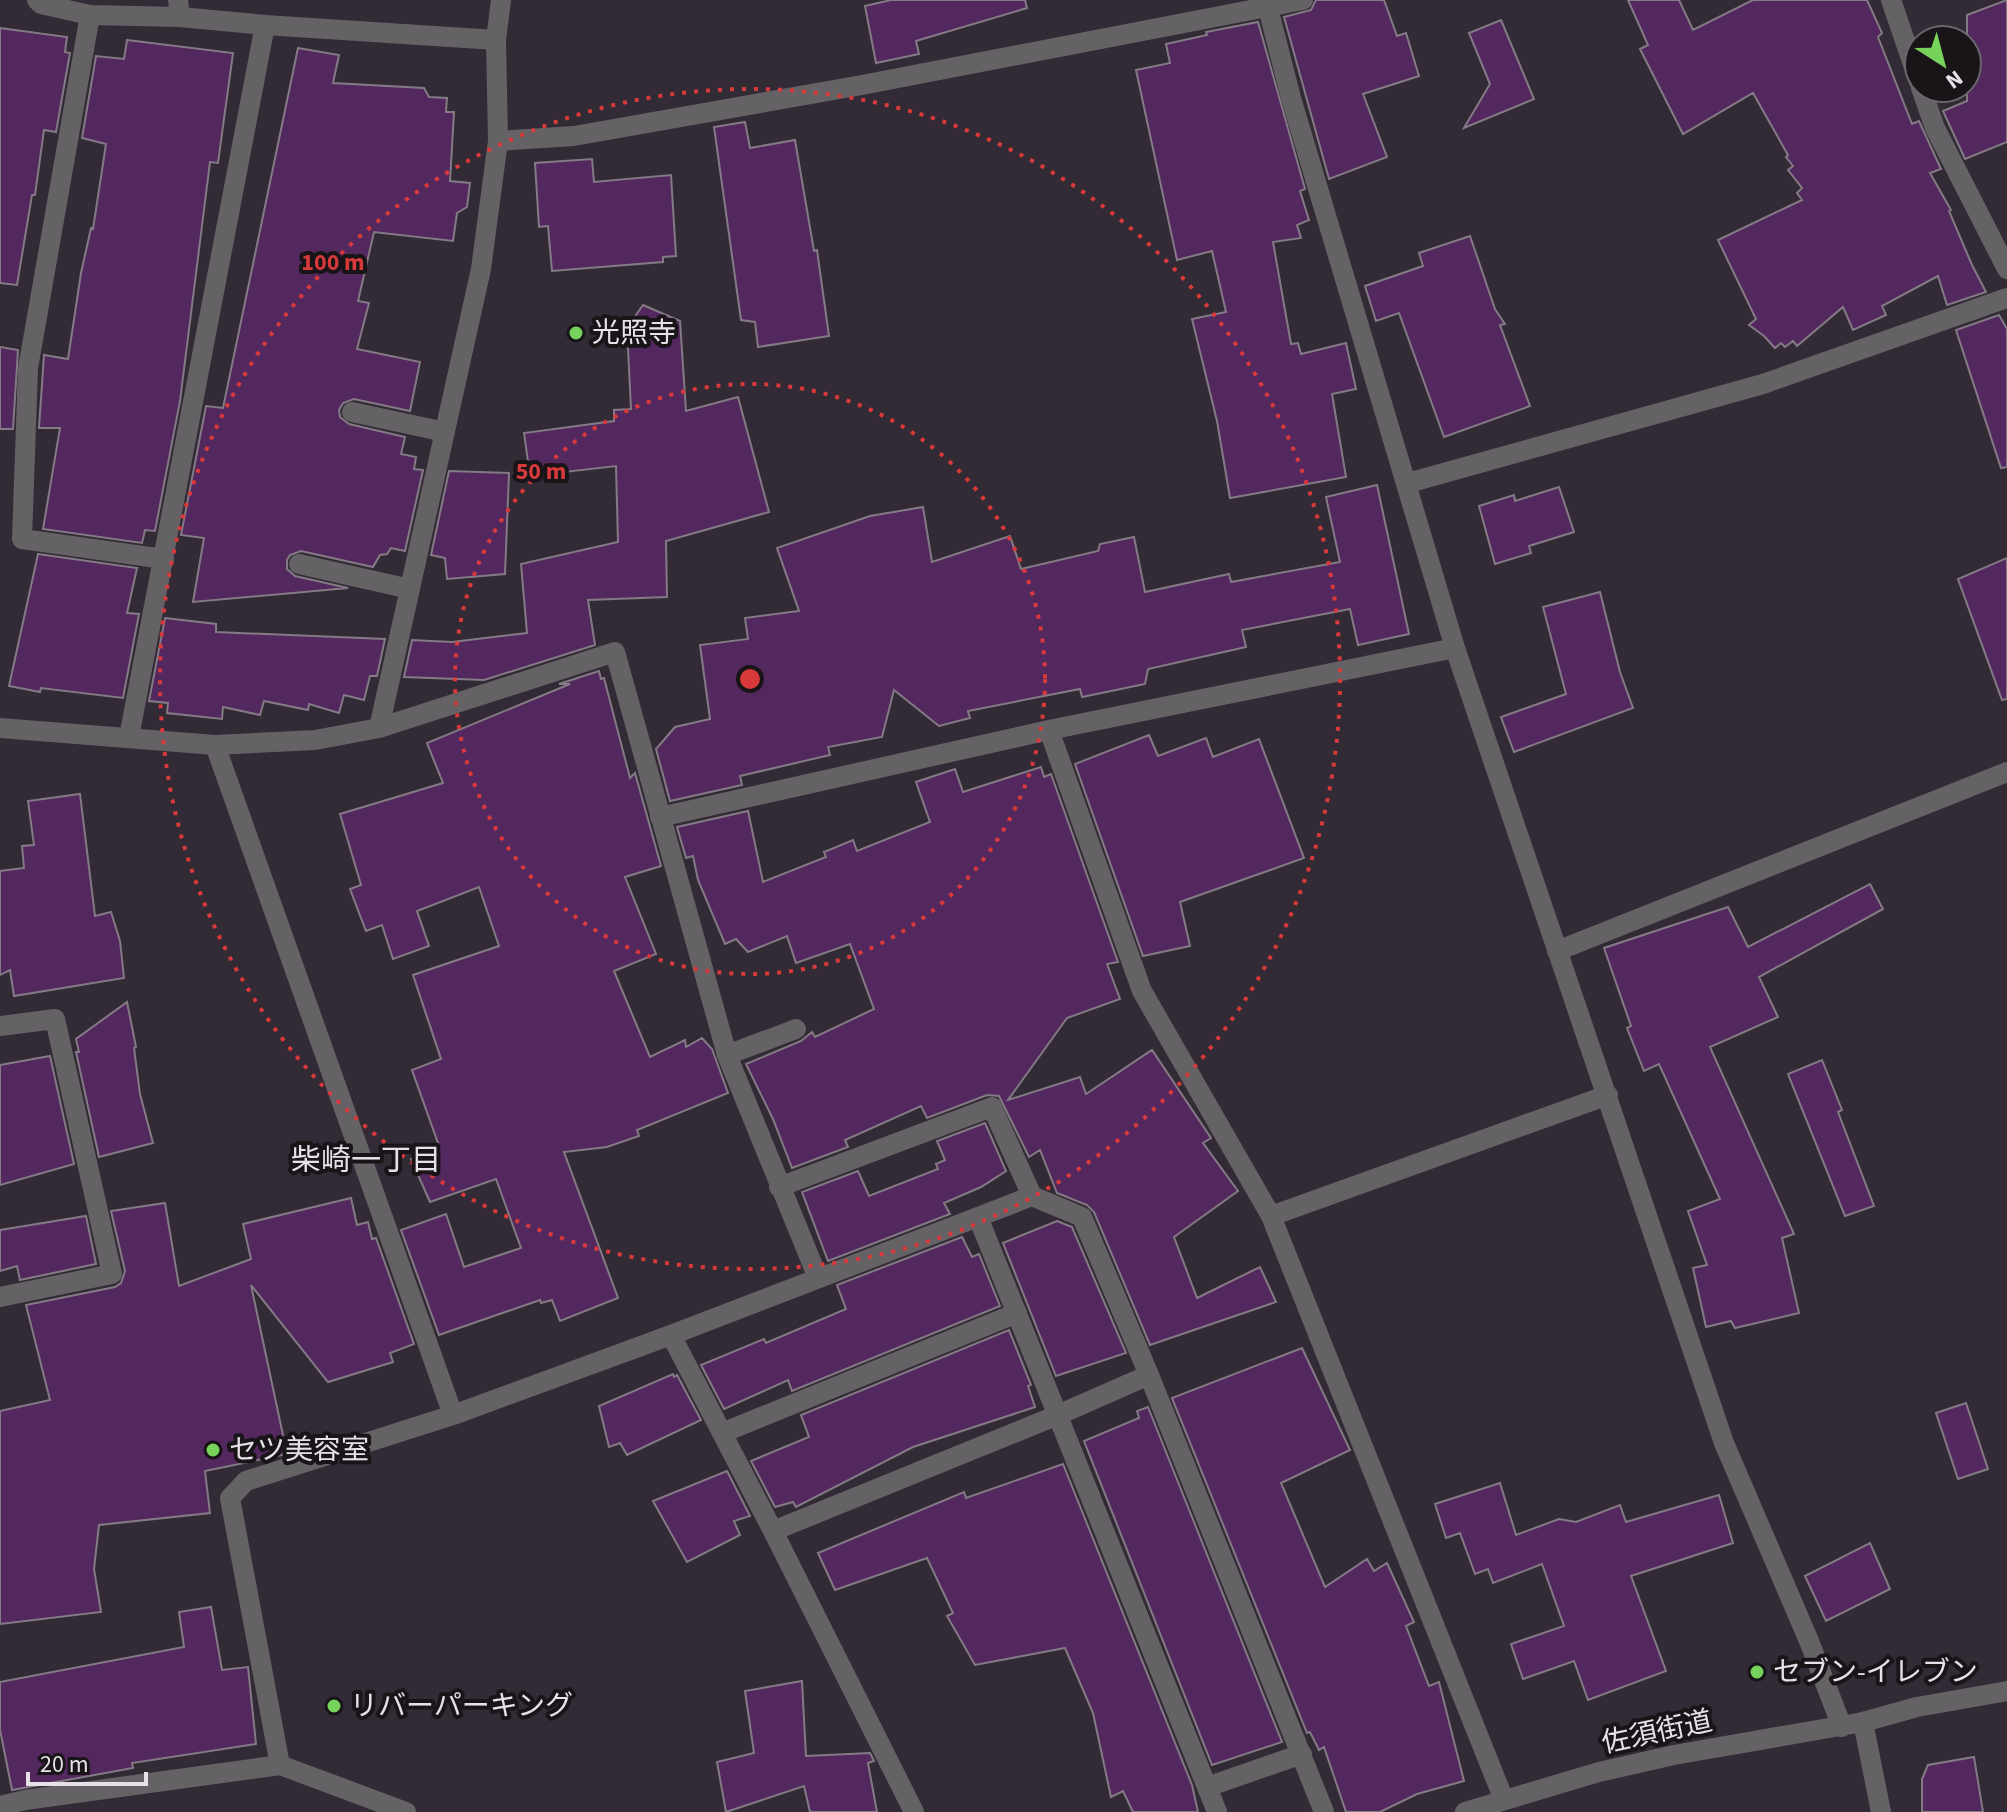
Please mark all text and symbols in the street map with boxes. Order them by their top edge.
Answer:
north arrow [1903,24,1983,104]
text: N [1939,62,1969,97]
text: 100 m [301,245,365,280]
place label: 光照寺 [592,313,676,353]
marker: 光照寺 [567,324,585,342]
text: 50 m [516,454,566,489]
centre of rings [736,665,764,693]
district label: 柴崎一丁目 [291,1139,441,1182]
place label: セツ美容室 [229,1430,369,1470]
marker: セツ美容室 [204,1441,222,1459]
place label: セブン-イレブン [1773,1652,1978,1692]
marker: セブン-イレブン [1748,1663,1766,1681]
place label: リバーパーキング [350,1686,573,1726]
marker: リバーパーキング [325,1697,343,1715]
street label: 佐須街道 [1598,1701,1716,1763]
scale bar [28,1736,146,1786]
text: 20 m [40,1747,89,1782]

